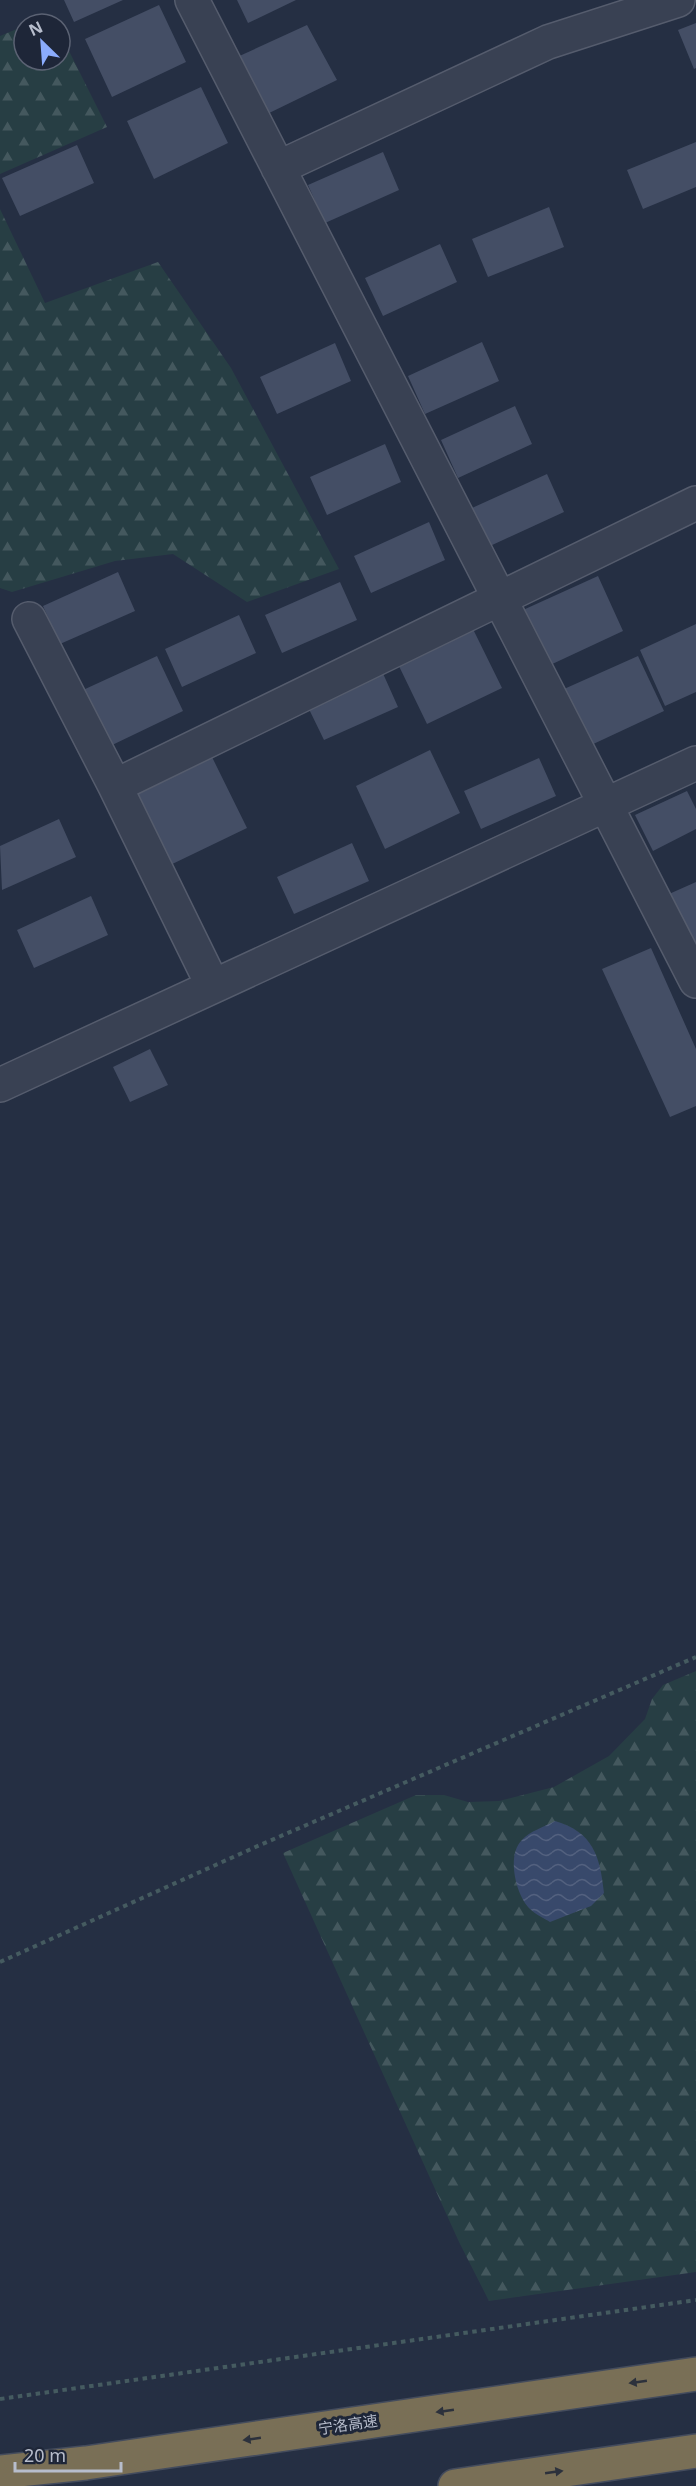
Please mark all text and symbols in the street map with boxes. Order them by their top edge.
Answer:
north arrow [12,12,72,72]
text: N [25,16,46,41]
one-way arrow [629,2378,648,2387]
one-way arrow [436,2406,455,2415]
street label: 宁洛高速 [317,2410,379,2438]
scale bar [15,2435,122,2473]
one-way arrow [243,2435,262,2444]
text: 20 m [24,2443,66,2467]
one-way arrow [545,2467,564,2476]

